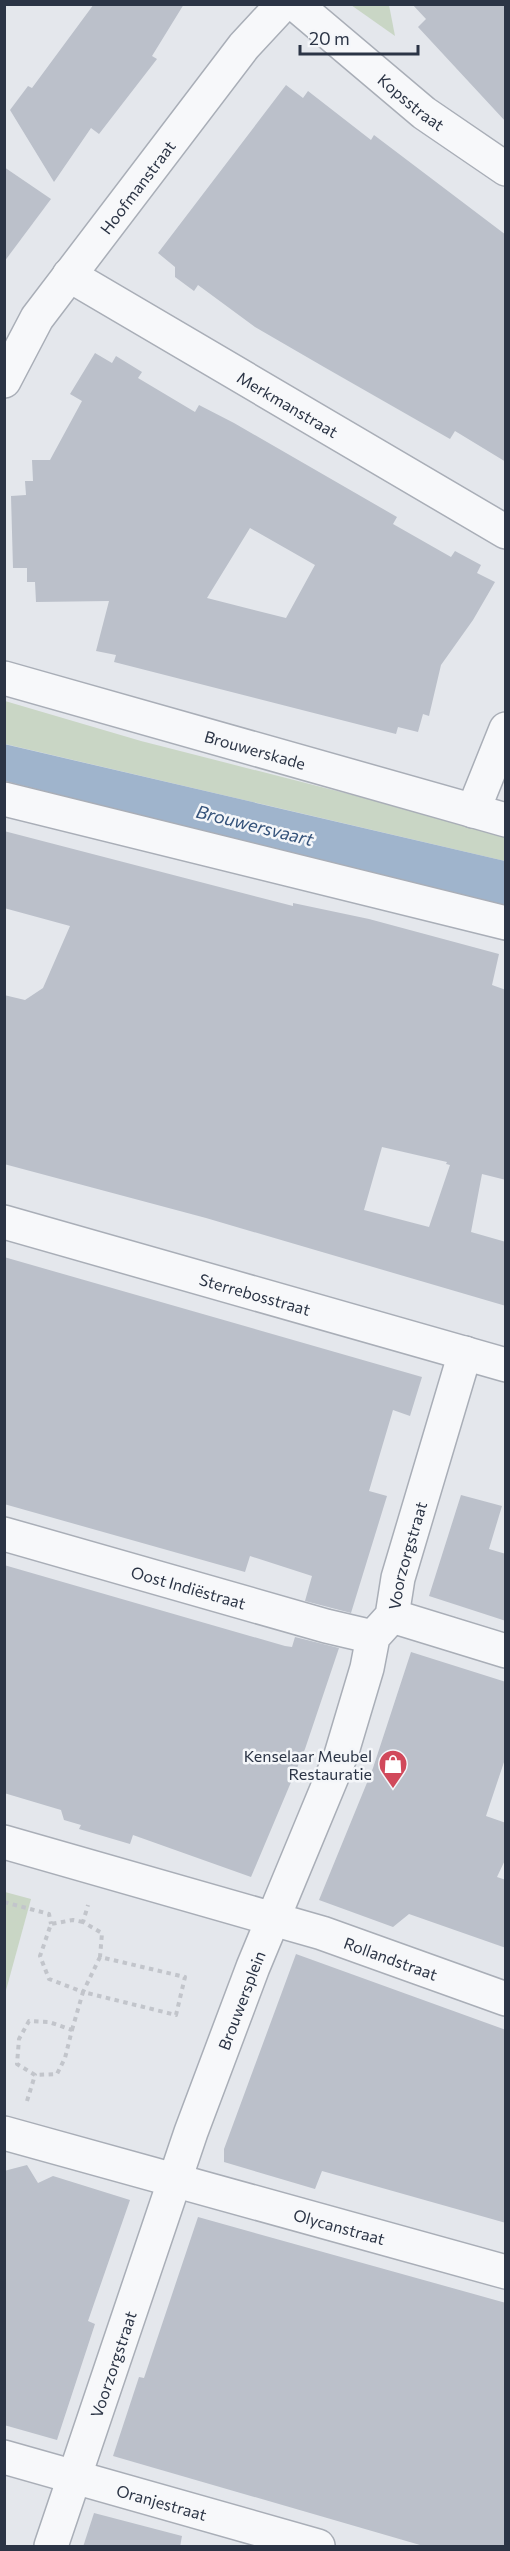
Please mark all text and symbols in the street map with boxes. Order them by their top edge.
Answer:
scale bar [300,18,418,56]
text: 20 m [309,27,350,49]
street label: Kopsstraat [375,69,449,134]
street label: Hoofmanstraat [95,136,179,237]
street label: Merkmanstraat [234,367,342,441]
street label: Brouwerskade [202,726,308,772]
water label: Brouwersvaart [194,800,317,850]
street label: Sterrebosstraat [197,1269,313,1318]
street label: Voorzorgstraat [384,1499,430,1611]
street label: Oost Indiëstraat [129,1561,248,1612]
place label: Kenselaar Meubel Restauratie [244,1746,372,1783]
shop icon: Kenselaar Meubel Restauratie [377,1748,409,1790]
street label: Rollandstraat [342,1932,441,1983]
street label: Brouwersplein [213,1948,268,2052]
street label: Olycanstraat [292,2204,388,2248]
street label: Voorzorgstraat [86,2308,139,2420]
street label: Oranjestraat [115,2480,209,2524]

